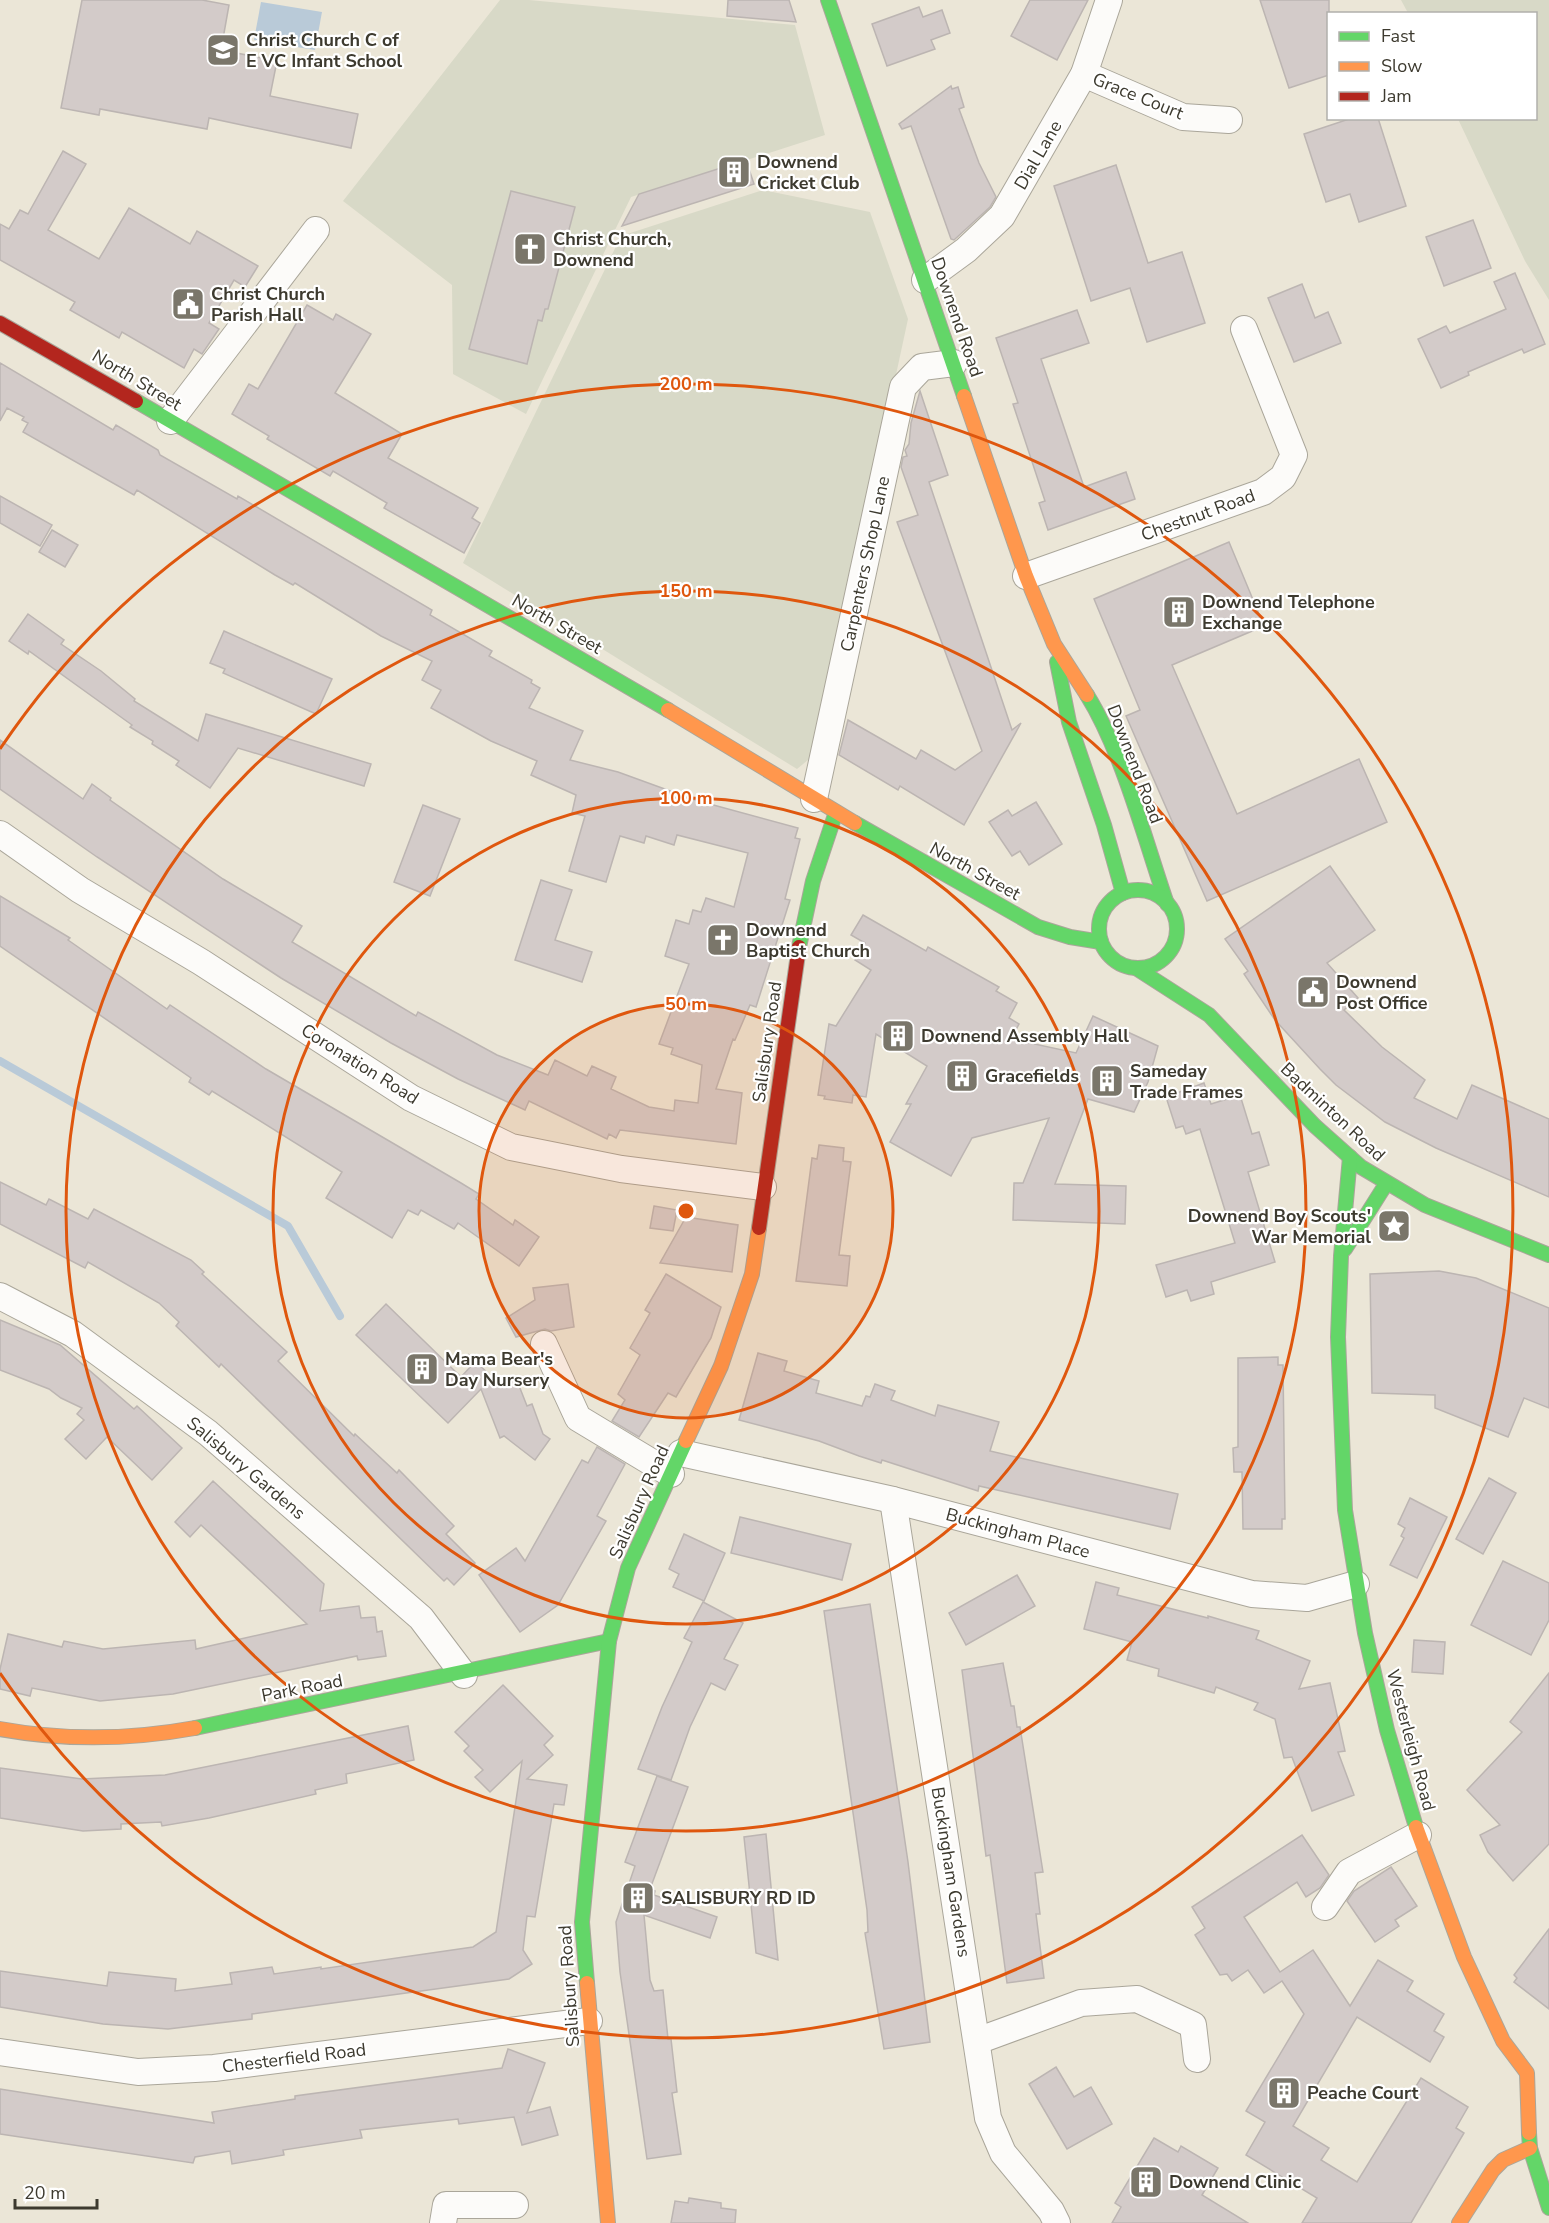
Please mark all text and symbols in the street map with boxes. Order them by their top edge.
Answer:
legend [1327,12,1537,120]
text: Fast [1381,24,1416,48]
place label: Christ Church C of E VC Infant School [246,28,403,73]
school or university icon: Christ Church C of E VC Infant School [205,32,241,68]
text: Slow [1381,54,1422,78]
street label: Grace Court [1089,67,1188,125]
text: Jam [1380,84,1412,108]
street label: Dial Lane [1009,116,1067,194]
place label: Downend Cricket Club [757,150,860,195]
building icon: Downend Cricket Club [716,154,752,190]
place label: Christ Church, Downend [553,227,671,272]
church icon: Christ Church, Downend [512,231,548,267]
street label: Downend Road [925,254,989,380]
place label: Christ Church Parish Hall [211,282,325,327]
public building icon: Christ Church Parish Hall [170,286,206,322]
street label: North Street [88,344,187,417]
text: 200 m [659,372,713,396]
street label: Carpenters Shop Lane [835,474,895,654]
street label: Chestnut Road [1138,483,1258,547]
text: 150 m [659,579,713,603]
street label: North Street [507,588,607,660]
place label: Downend Telephone Exchange [1202,590,1375,635]
building icon: Downend Telephone Exchange [1161,594,1197,630]
street label: Downend Road [1101,701,1169,827]
text: 100 m [659,786,713,810]
street label: North Street [925,836,1025,906]
place label: Downend Baptist Church [746,918,870,963]
church icon: Downend Baptist Church [705,922,741,958]
place label: Downend Post Office [1336,970,1428,1015]
public building icon: Downend Post Office [1295,974,1331,1010]
street label: Salisbury Road [747,980,787,1104]
text: 50 m [665,992,707,1016]
street label: Coronation Road [296,1018,424,1110]
building icon: Downend Assembly Hall [880,1018,916,1054]
place label: Downend Assembly Hall [921,1024,1129,1048]
street label: Badminton Road [1275,1057,1391,1167]
building icon: Gracefields [944,1058,980,1094]
place label: Sameday Trade Frames [1130,1059,1243,1104]
building icon: Sameday Trade Frames [1089,1063,1125,1099]
place label: Gracefields [985,1064,1079,1088]
centre of rings [676,1201,696,1221]
place label: Downend Boy Scouts' War Memorial [1188,1204,1371,1249]
place icon: Downend Boy Scouts' War Memorial [1376,1208,1412,1244]
place label: Mama Bear's Day Nursery [445,1347,553,1392]
building icon: Mama Bear's Day Nursery [404,1351,440,1387]
street label: Salisbury Gardens [182,1411,310,1525]
street label: Salisbury Road [603,1441,675,1563]
street label: Buckingham Place [943,1502,1093,1564]
street label: Westerleigh Road [1381,1667,1441,1813]
street label: Park Road [259,1668,345,1708]
street label: Buckingham Gardens [926,1785,976,1959]
building icon: SALISBURY RD ID [620,1880,656,1916]
place label: SALISBURY RD ID [661,1886,816,1910]
street label: Salisbury Road [553,1924,585,2048]
street label: Chesterfield Road [221,2037,367,2079]
building icon: Peache Court [1266,2075,1302,2111]
place label: Peache Court [1307,2081,1418,2105]
building icon: Downend Clinic [1128,2164,1164,2200]
place label: Downend Clinic [1169,2170,1301,2194]
scale bar [15,2172,98,2210]
text: 20 m [24,2181,66,2205]

